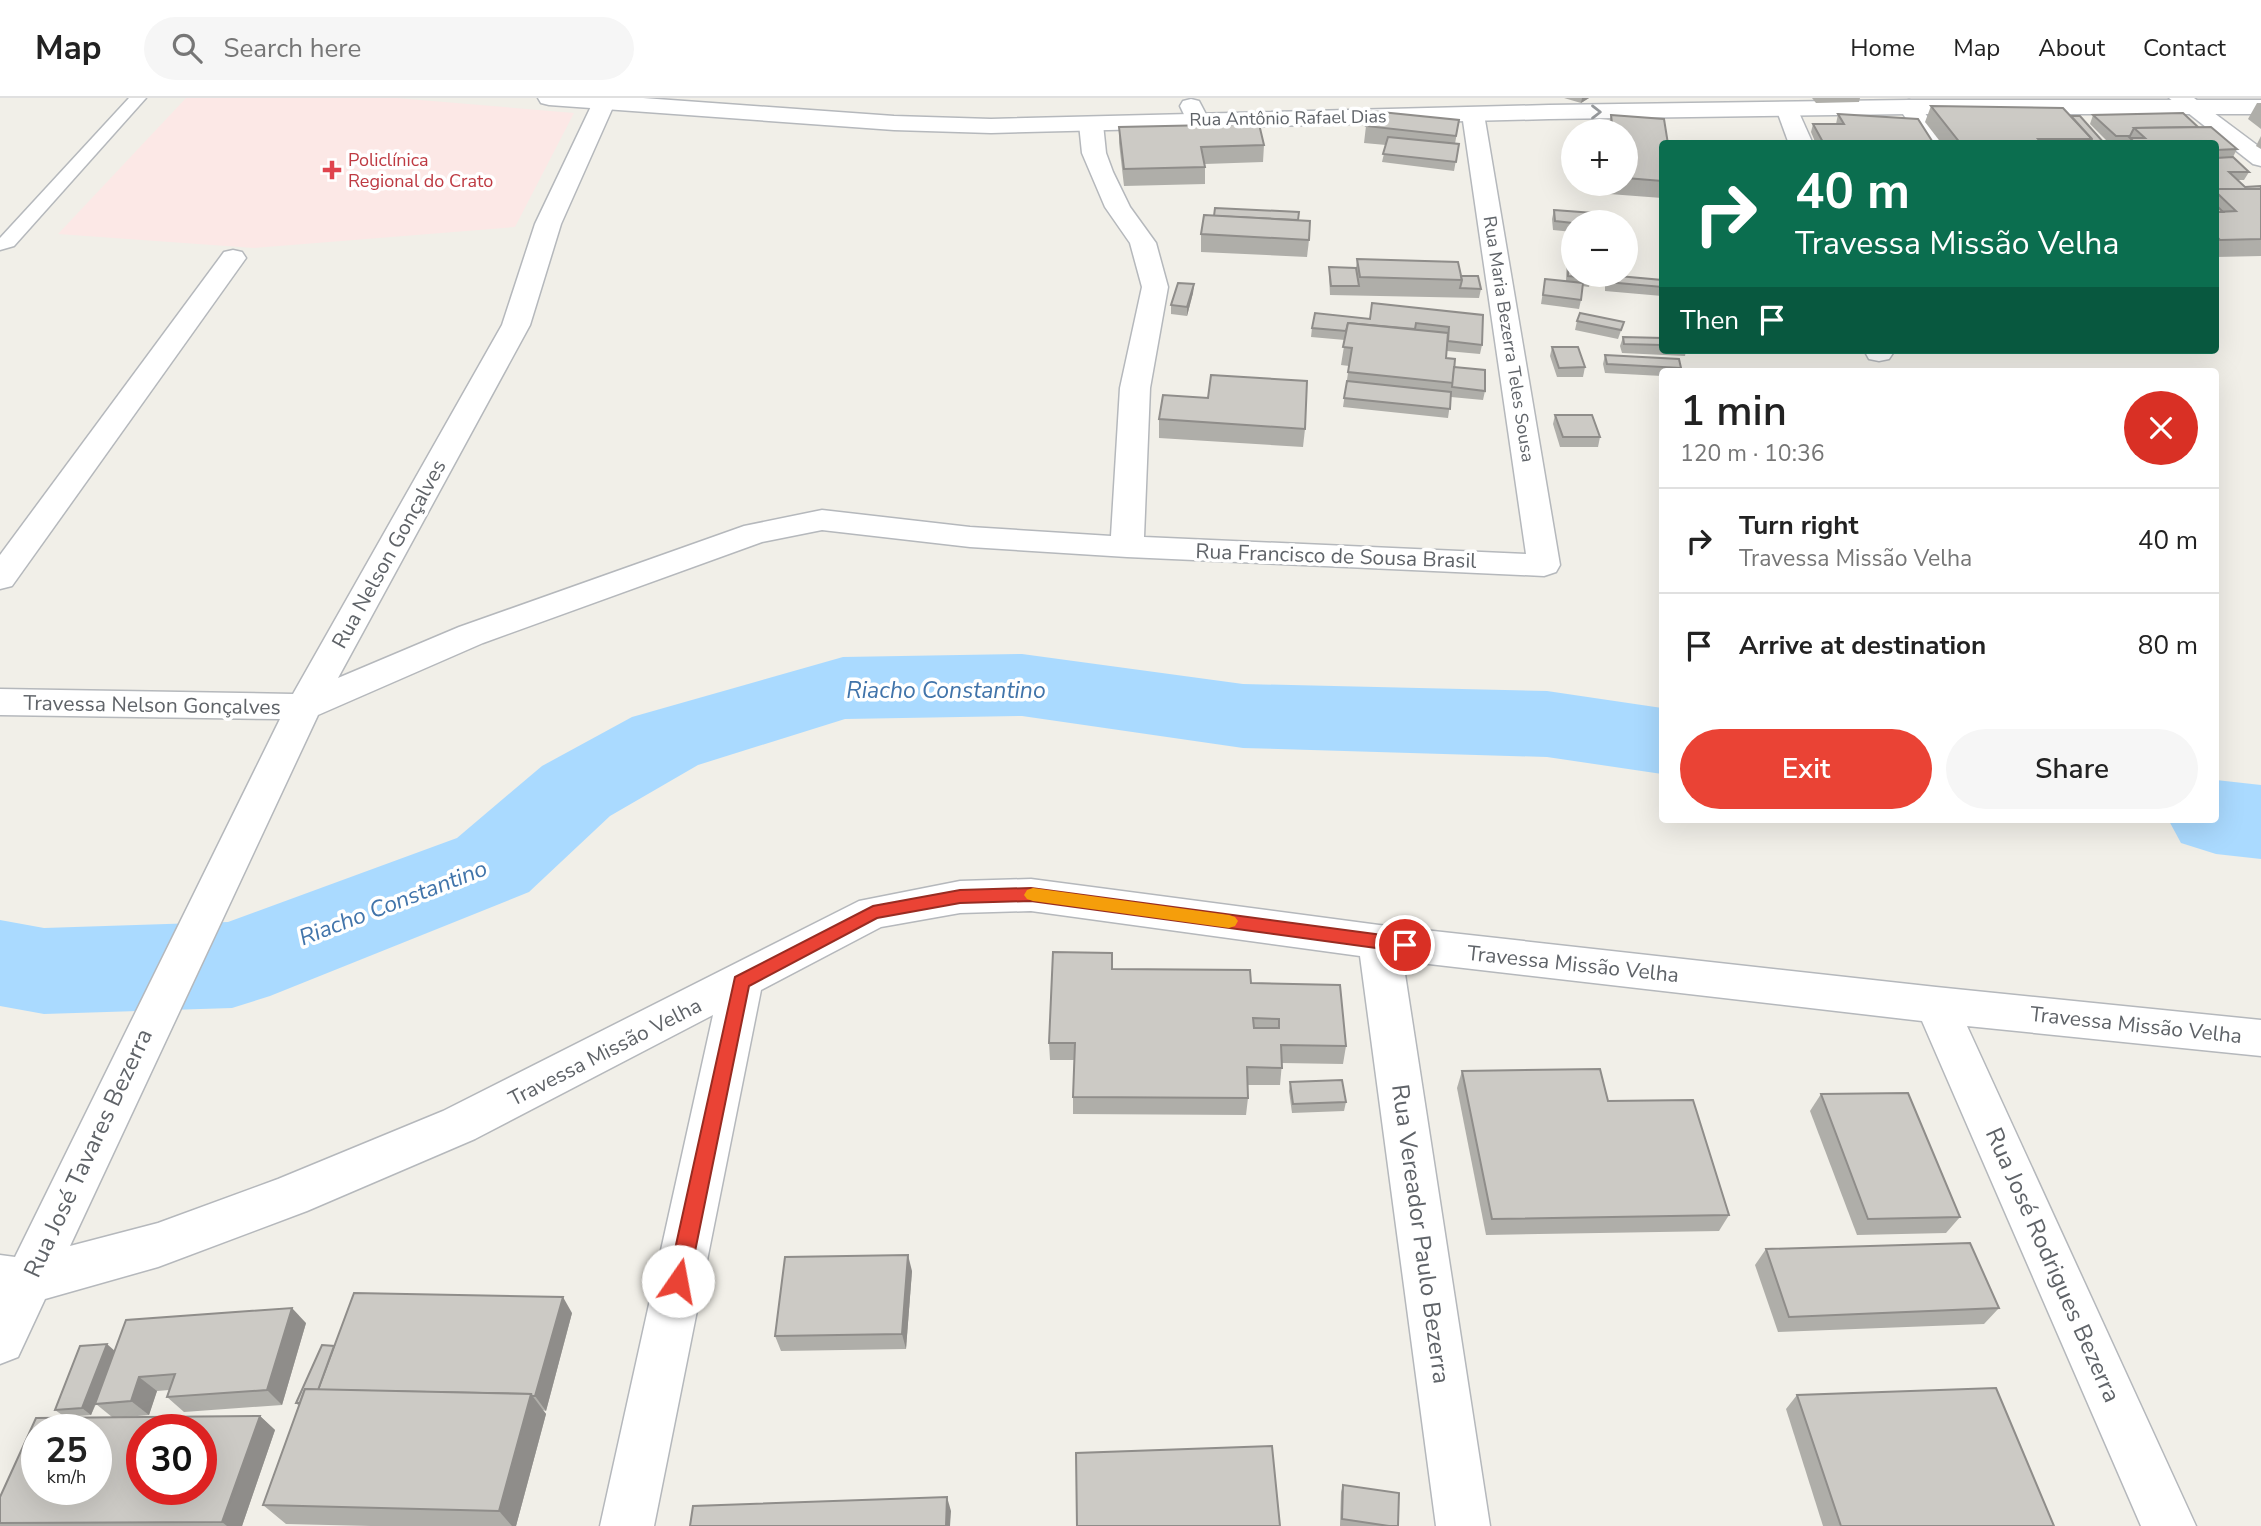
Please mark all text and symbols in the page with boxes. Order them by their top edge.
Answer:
search box [144,17,634,80]
text: Map [35,26,102,71]
icon: search [168,29,206,67]
text: Search here [224,31,361,66]
text: Home [1850,32,1915,64]
text: Map [1953,32,2000,64]
text: About [2038,32,2105,64]
text: Contact [2143,32,2226,64]
street label: Rua Antônio Rafael Dias [1189,104,1387,132]
one-way arrow [1591,104,1601,120]
map controls [1561,119,1638,287]
button: + [1561,119,1638,196]
place label: Policlínica Regional do Crato [348,148,493,193]
text: 40 m [1795,158,1910,225]
marker: Policlínica Regional do Crato [322,160,342,180]
icon: right [1680,168,1771,259]
button: − [1561,210,1638,287]
street label: Rua Maria Bezerra Teles Sousa [1478,214,1540,464]
text: Travessa Missão Velha [1795,222,2120,265]
icon: arrive [1753,301,1791,339]
text: Then [1680,303,1739,338]
text: 1 min [1680,383,1787,440]
button: close [2124,391,2198,465]
text: 120 m · 10:36 [1680,438,1825,469]
street label: Rua Nelson Gonçalves [325,455,453,653]
text: Turn right [1739,508,1858,543]
icon: right [1680,522,1718,560]
text: 40 m [2138,523,2198,558]
street label: Rua Francisco de Sousa Brasil [1195,537,1478,575]
text: Travessa Missão Velha [1739,543,1972,574]
icon: arrive [1680,627,1718,665]
text: Arrive at destination [1739,628,1986,663]
text: 80 m [2138,628,2198,663]
water label: Riacho Constantino [846,675,1046,706]
street label: Travessa Nelson Gonçalves [23,689,281,721]
button: Exit [1680,729,1932,809]
button: Share [1946,729,2198,809]
water label: Riacho Constantino [294,853,492,953]
pin [1375,915,1435,975]
icon: arrive [1386,926,1424,964]
street label: Travessa Missão Velha [1466,939,1680,989]
street label: Travessa Missão Velha [504,991,706,1113]
street label: Travessa Missão Velha [2029,1000,2243,1050]
street label: Rua José Tavares Bezerra [16,1023,160,1283]
street label: Rua Vereador Paulo Bezerra [1384,1082,1458,1386]
street label: Rua José Rodrigues Bezerra [1978,1123,2128,1407]
position arrow [641,1244,715,1318]
speed limit sign: 30 [126,1414,217,1505]
text: 25 [45,1427,88,1474]
text: km/h [47,1465,86,1489]

